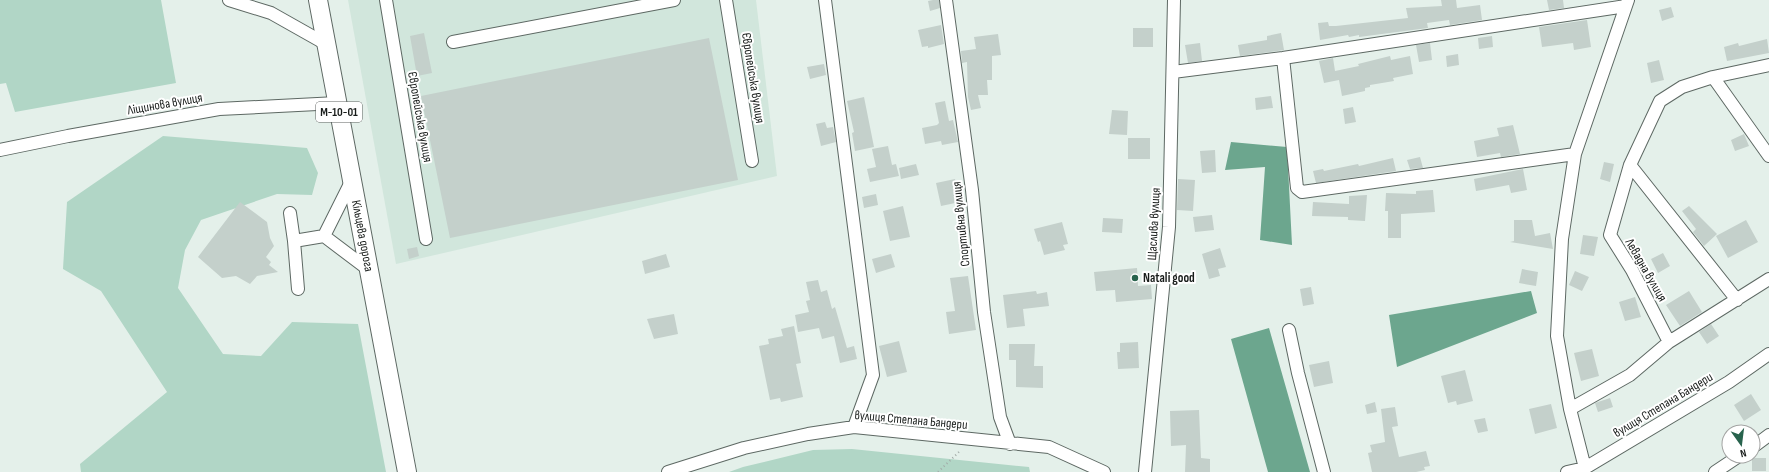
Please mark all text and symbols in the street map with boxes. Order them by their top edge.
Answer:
street label: Європейська вулиця [738,31,768,125]
street label: Європейська вулиця [404,70,436,164]
street label: Ліщинова вулиця [125,90,204,119]
road number: М-10-01 [316,102,362,122]
street label: Спортивна вулиця [949,181,973,267]
street label: Щаслива вулиця [1144,187,1164,261]
street label: Кільцева дорога [348,199,377,273]
street label: Левадна вулиця [1621,235,1670,304]
place label: Natali good [1143,270,1195,286]
marker: Natali good [1130,273,1140,283]
street label: вулиця Степана Бандери [1610,369,1716,441]
street label: вулиця Степана Бандери [854,407,968,433]
north arrow [1721,424,1761,464]
text: N [1739,446,1748,460]

